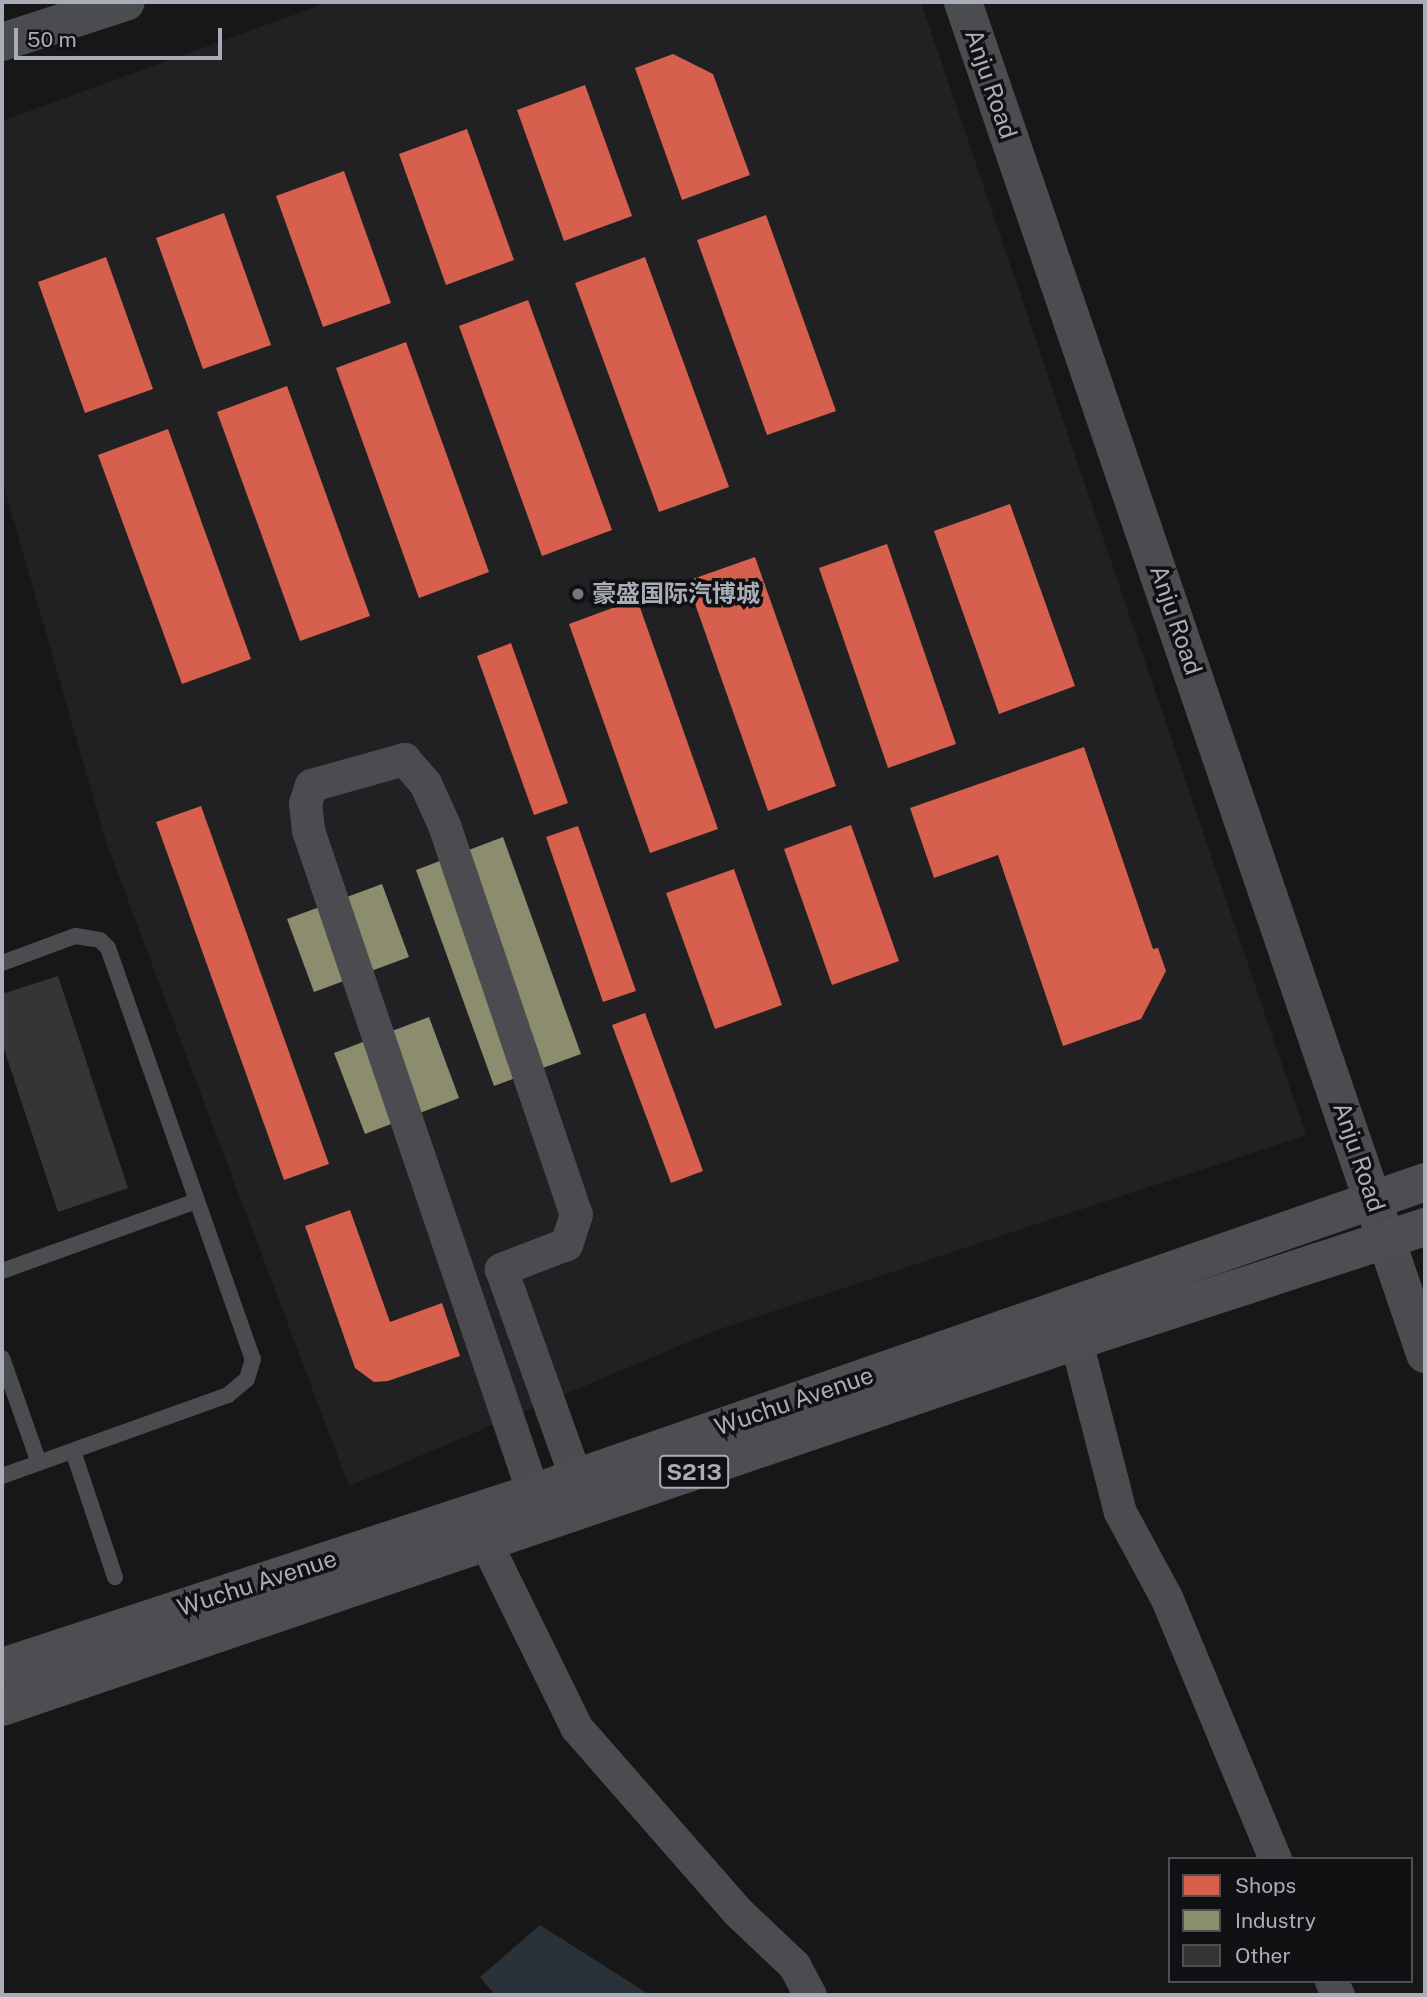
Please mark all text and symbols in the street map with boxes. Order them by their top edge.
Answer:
scale bar [18,14,226,58]
street label: Anju Road [959,26,1023,142]
text: 50 m [27,27,77,52]
street label: Anju Road [1144,562,1208,678]
place label: 豪盛国际汽博城 [592,580,760,608]
marker: 豪盛国际汽博城 [570,586,586,602]
street label: Anju Road [1327,1099,1391,1215]
street label: Wuchu Avenue [711,1360,877,1442]
road number: S213 [659,1452,729,1492]
street label: Wuchu Avenue [174,1544,340,1622]
legend [1168,1857,1413,1983]
text: Shops [1235,1873,1296,1898]
text: Industry [1235,1908,1316,1933]
text: Other [1235,1943,1291,1968]

